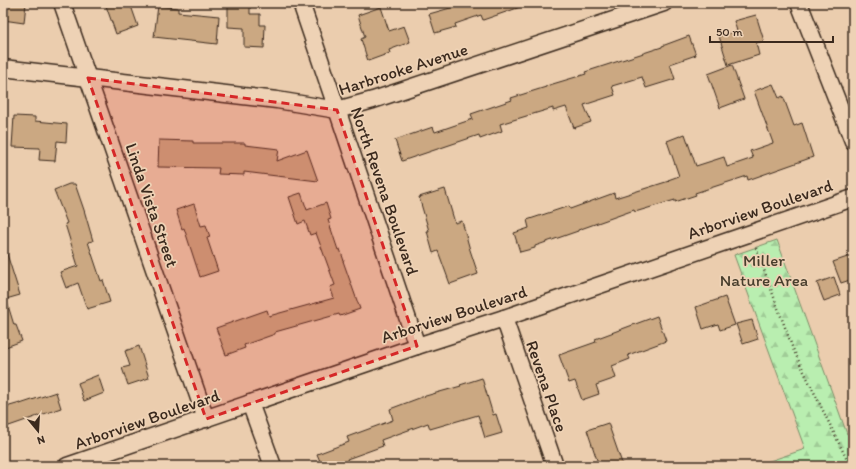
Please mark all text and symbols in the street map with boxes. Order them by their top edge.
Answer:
scale bar [710,18,833,44]
text: 50 m [716,25,742,39]
street label: Harbrooke Avenue [336,39,470,99]
street label: North Revena Boulevard [347,104,423,278]
street label: Linda Vista Street [121,140,183,270]
street label: Arborview Boulevard [685,175,836,243]
park label: Miller Nature Area [720,250,808,290]
street label: Arborview Boulevard [379,281,530,347]
street label: Revena Place [522,338,572,434]
street label: Arborview Boulevard [72,385,223,453]
north arrow [18,411,58,451]
text: N [35,433,46,447]

